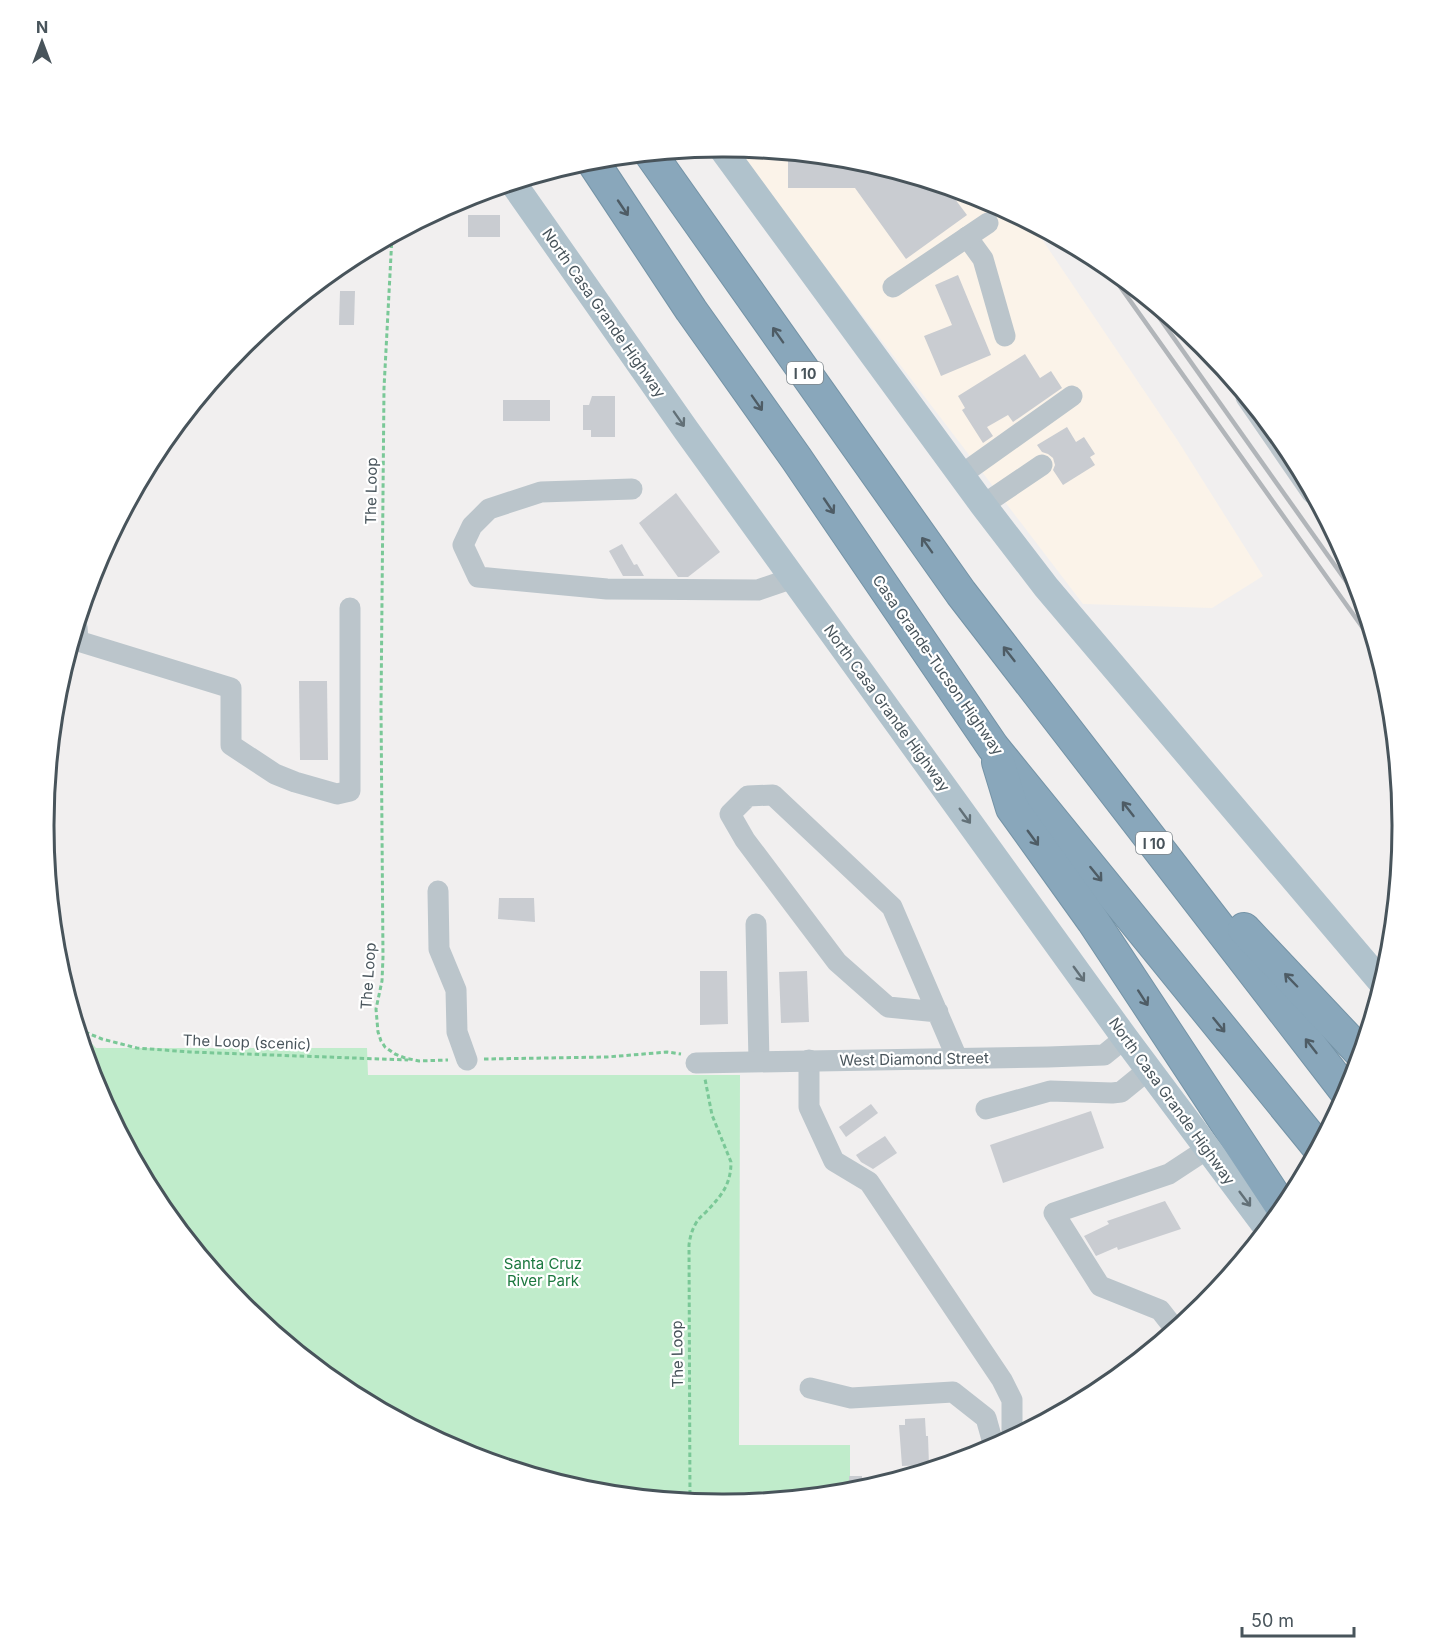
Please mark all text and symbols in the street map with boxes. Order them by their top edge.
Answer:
north arrow [12,12,72,72]
text: N [36,17,48,37]
one-way arrow [617,199,629,216]
street label: North Casa Grande Highway [538,225,670,402]
one-way arrow [772,327,784,343]
road number: I 10 [787,362,823,384]
one-way arrow [751,395,763,411]
one-way arrow [673,411,685,427]
street label: The Loop [361,457,381,525]
one-way arrow [823,497,835,514]
one-way arrow [921,538,934,554]
street label: Casa Grande-Tucson Highway [868,571,1008,759]
street label: North Casa Grande Highway [820,621,954,796]
one-way arrow [1002,647,1015,663]
one-way arrow [1122,801,1135,817]
one-way arrow [959,808,971,824]
one-way arrow [1027,829,1039,845]
road number: I 10 [1136,832,1172,854]
one-way arrow [1089,865,1102,881]
street label: The Loop [356,942,380,1010]
one-way arrow [1073,966,1085,982]
one-way arrow [1284,972,1299,987]
one-way arrow [1138,989,1150,1006]
street label: North Casa Grande Highway [1105,1014,1239,1189]
one-way arrow [1212,1017,1225,1033]
street label: The Loop (scenic) [182,1030,312,1054]
one-way arrow [1305,1039,1318,1055]
street label: West Diamond Street [839,1048,989,1070]
one-way arrow [1238,1191,1251,1207]
park label: Santa Cruz River Park [504,1254,582,1290]
street label: The Loop [667,1320,687,1388]
scale bar [1242,1600,1354,1638]
text: 50 m [1251,1610,1294,1631]

